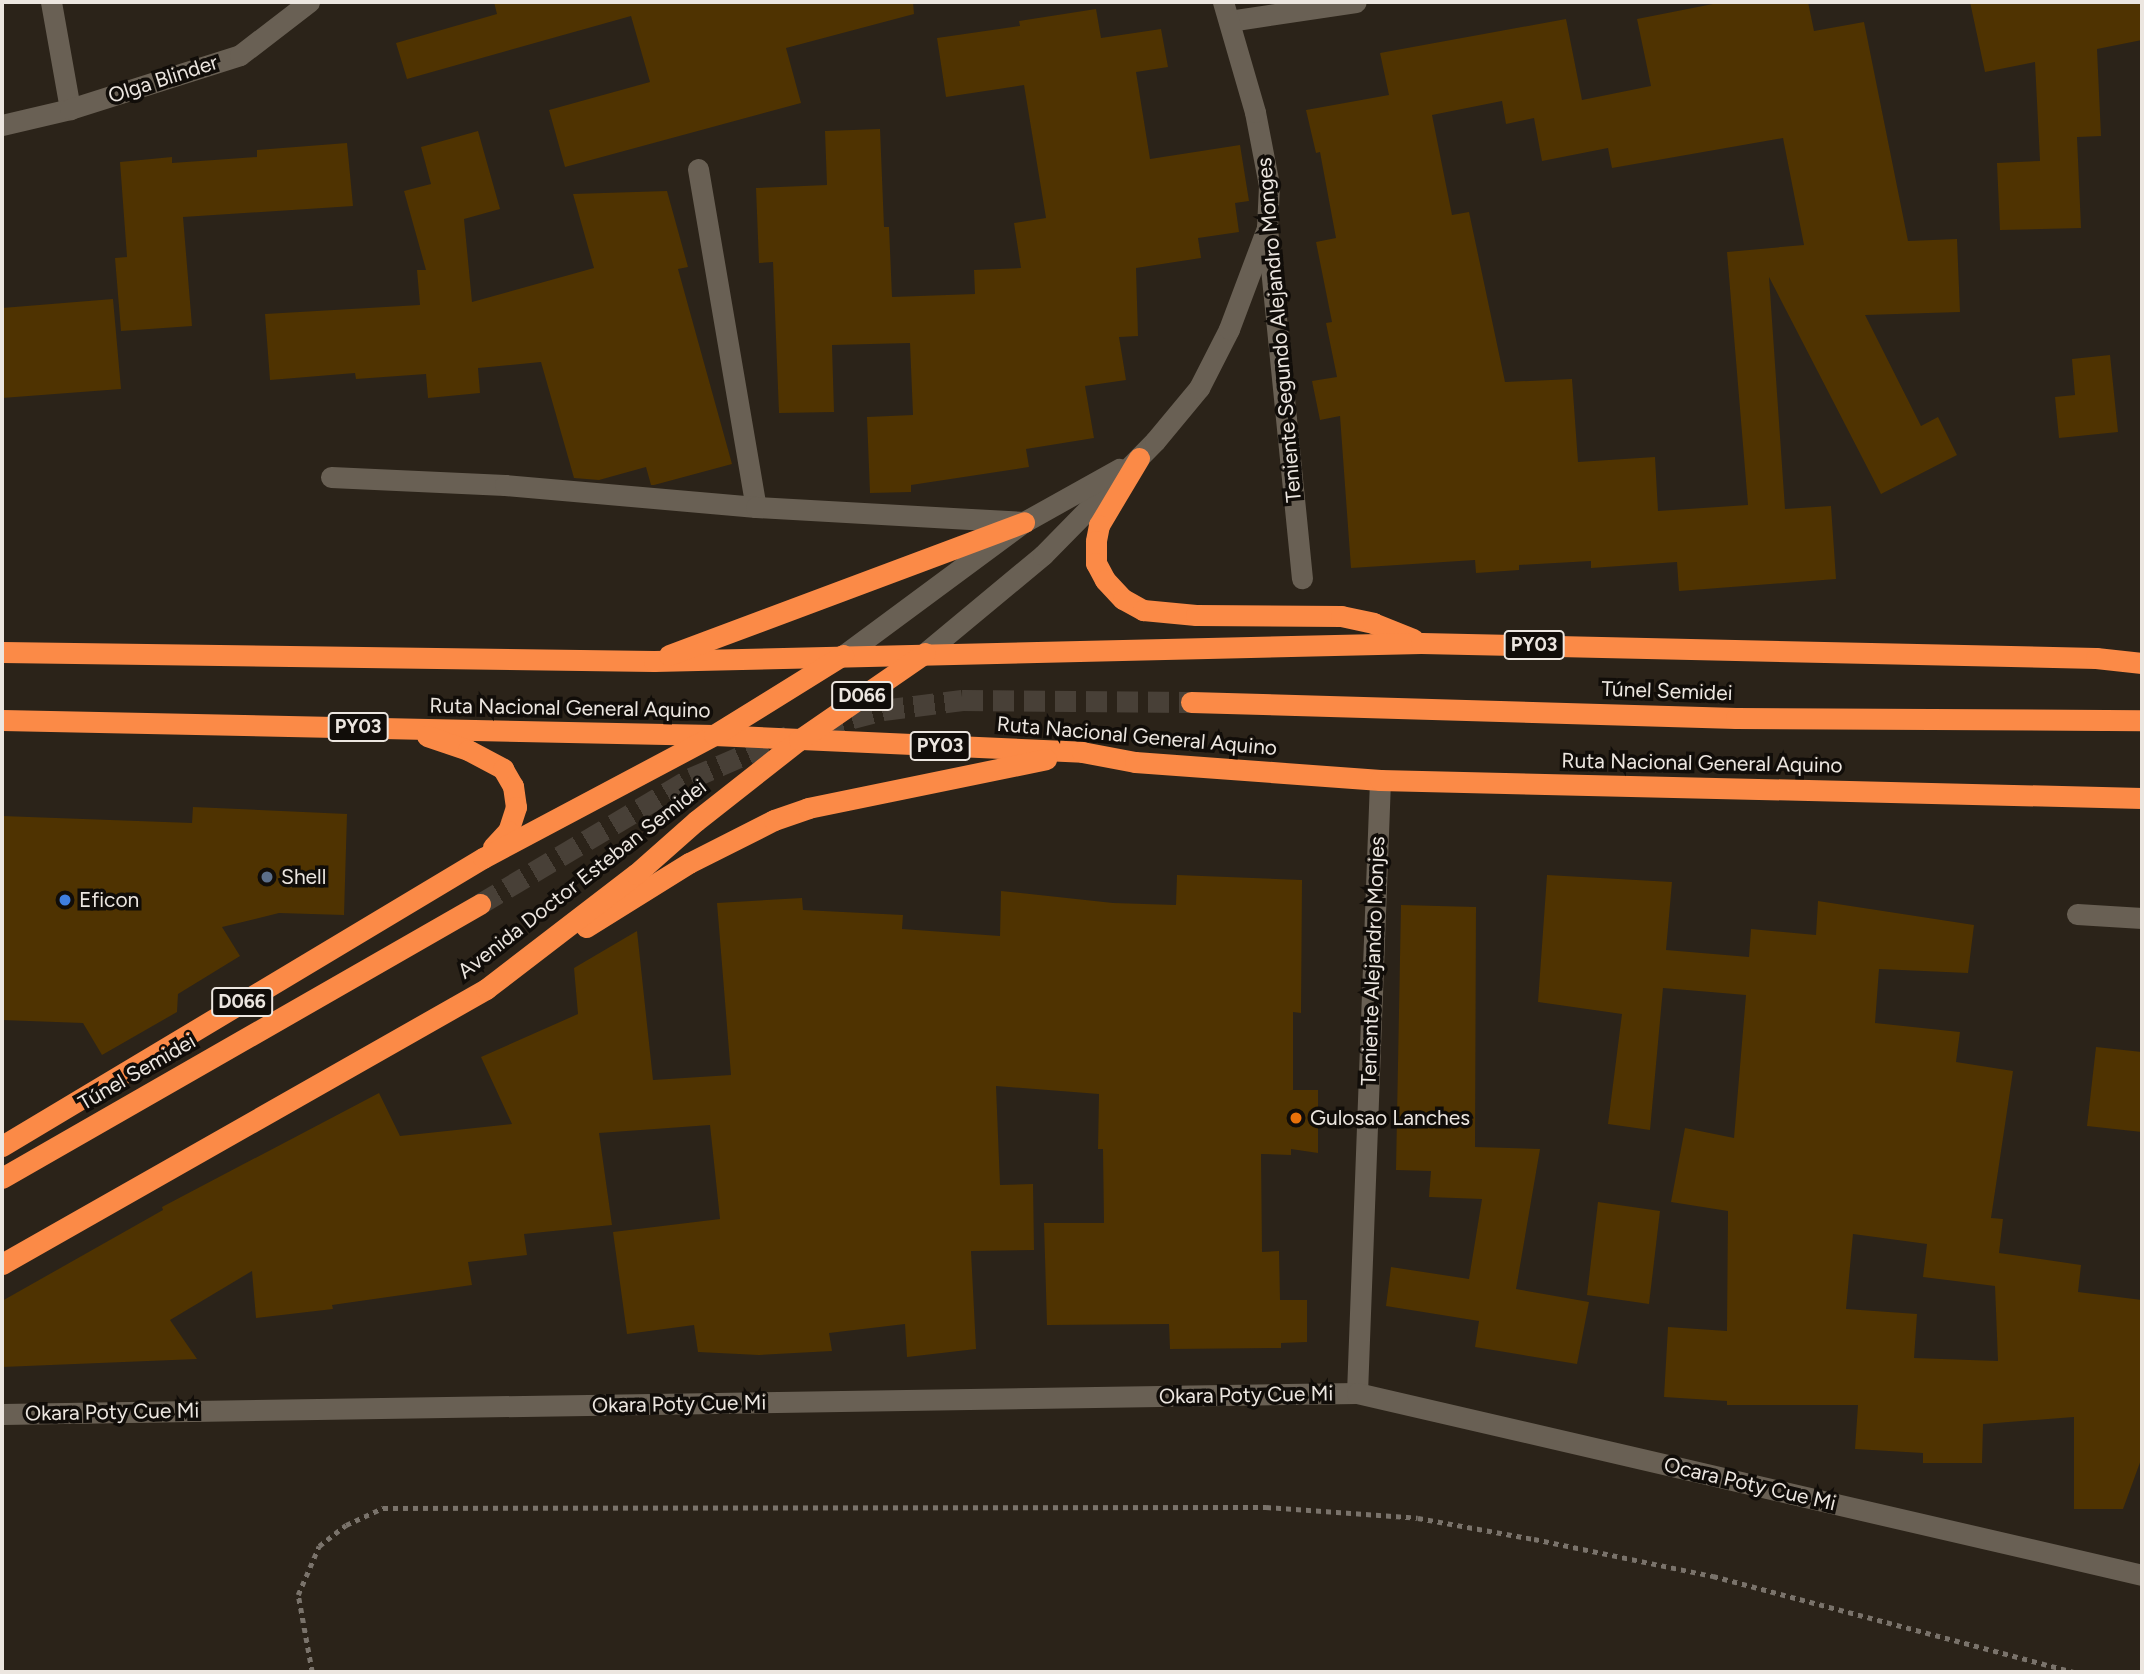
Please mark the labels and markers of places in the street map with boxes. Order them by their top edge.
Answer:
place label: Shell [281,864,326,890]
marker: Shell [259,869,275,885]
place label: Eficon [79,887,139,913]
marker: Eficon [57,892,73,908]
place label: Gulosao Lanches [1310,1105,1470,1131]
marker: Gulosao Lanches [1288,1110,1304,1126]

